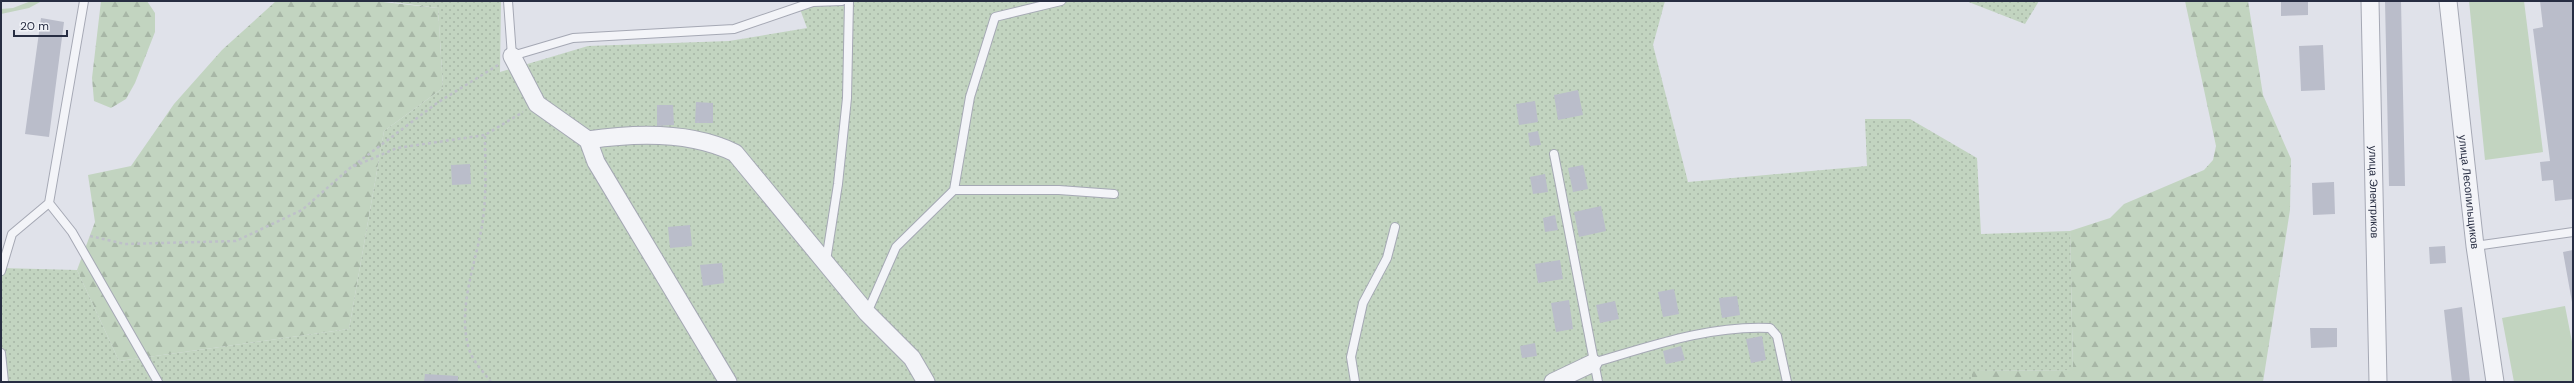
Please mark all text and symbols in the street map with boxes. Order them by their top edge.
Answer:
scale bar [14,12,67,38]
text: 20 m [20,18,49,34]
street label: улица Лесопильщиков [2456,134,2482,250]
street label: улица Электриков [2366,146,2382,238]

